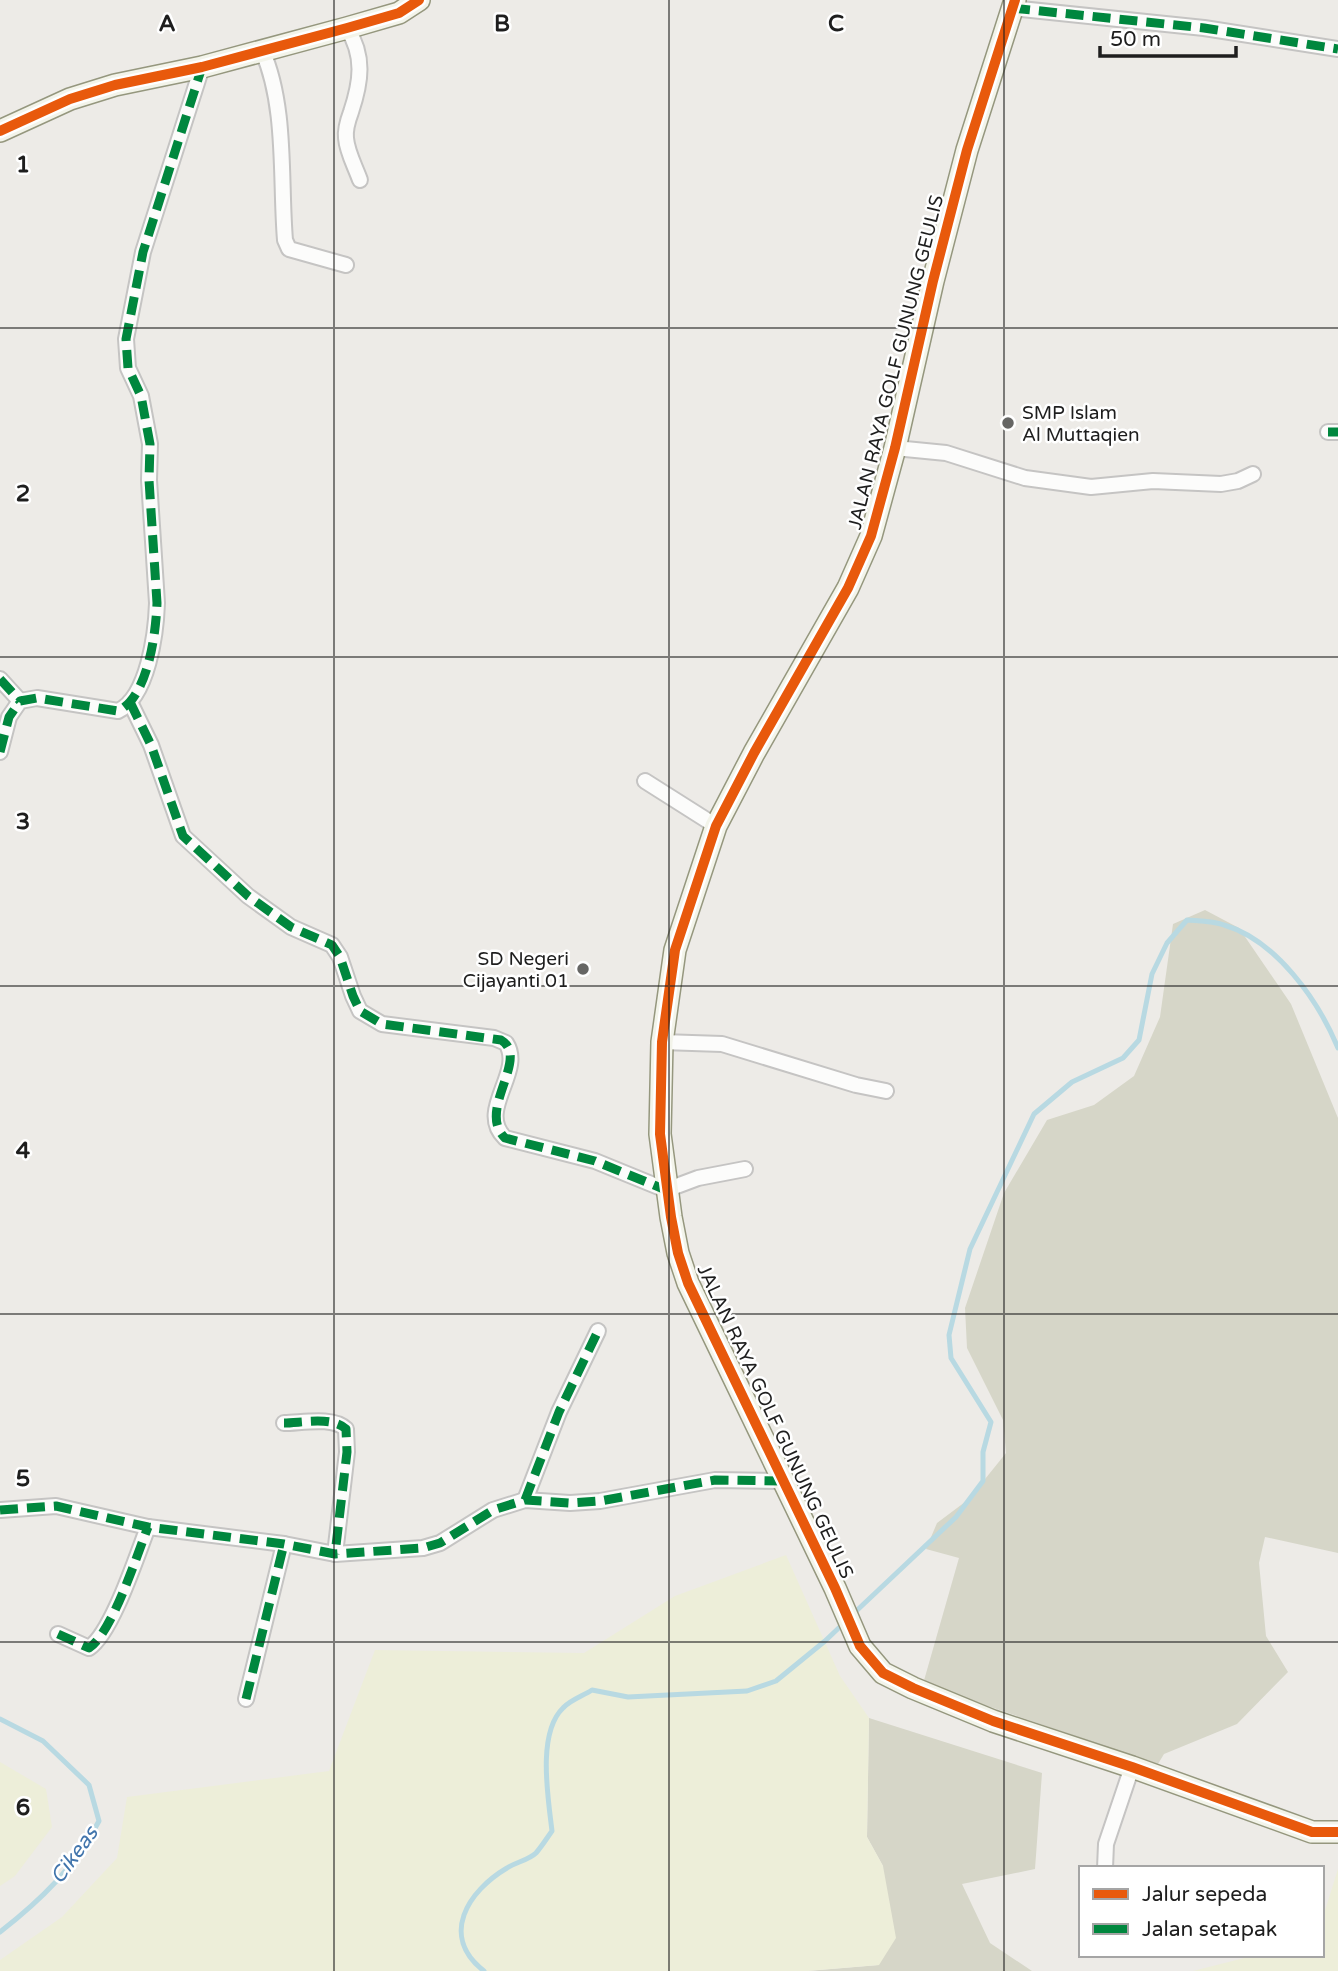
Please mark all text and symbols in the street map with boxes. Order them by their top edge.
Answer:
text: A [158,10,176,38]
text: B [494,10,510,38]
text: C [828,10,844,38]
scale bar [1100,14,1236,58]
text: 50 m [1110,27,1161,52]
text: 1 [16,151,30,179]
street label: JALAN RAYA GOLF GUNUNG GEULIS [844,193,948,532]
place label: SMP Islam Al Muttaqien [1022,402,1140,446]
marker: SMP Islam Al Muttaqien [1000,415,1016,431]
text: 2 [16,480,30,508]
text: 3 [16,808,30,836]
place label: SD Negeri Cijayanti 01 [463,948,569,992]
marker: SD Negeri Cijayanti 01 [575,961,591,977]
text: 4 [16,1137,31,1165]
street label: JALAN RAYA GOLF GUNUNG GEULIS [692,1261,858,1582]
text: 5 [16,1465,30,1493]
text: 6 [16,1794,30,1822]
water label: Cikeas [45,1820,105,1889]
legend [1079,1866,1324,1957]
text: Jalur sepeda [1142,1882,1267,1907]
text: Jalan setapak [1142,1917,1277,1942]

